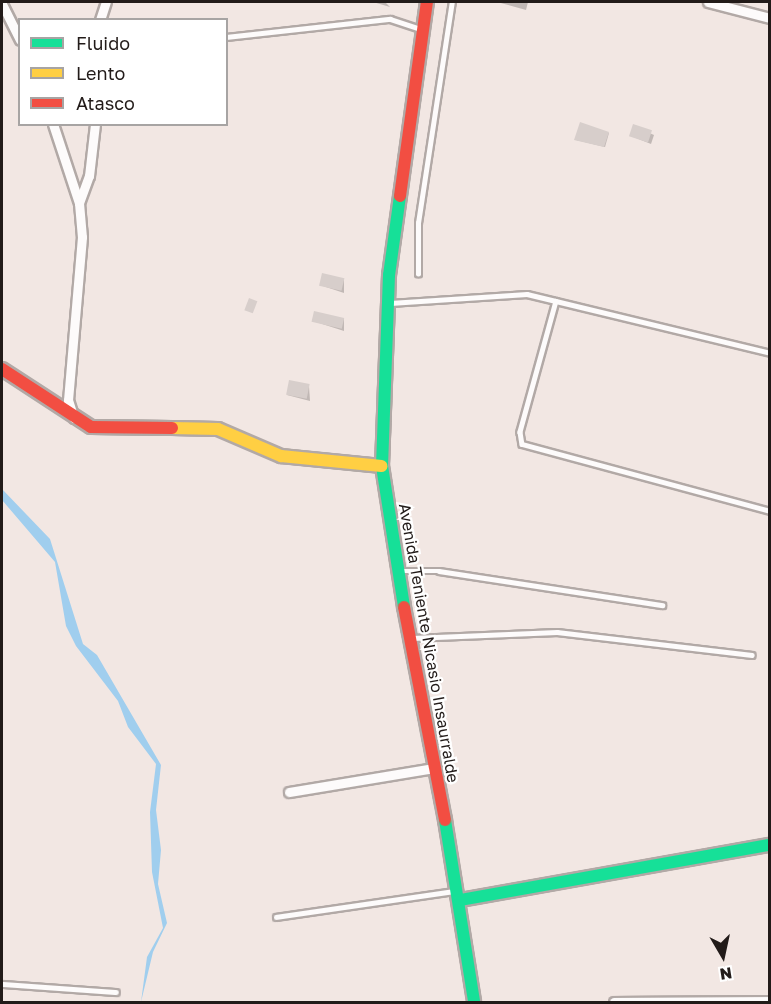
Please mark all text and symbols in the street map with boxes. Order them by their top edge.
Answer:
legend [18,18,228,126]
text: Fluido [76,32,130,54]
text: Lento [76,62,125,84]
text: Atasco [76,92,135,114]
street label: Avenida Teniente Nicasio Insaurralde [395,502,463,784]
north arrow [693,926,753,986]
text: N [718,963,733,985]

